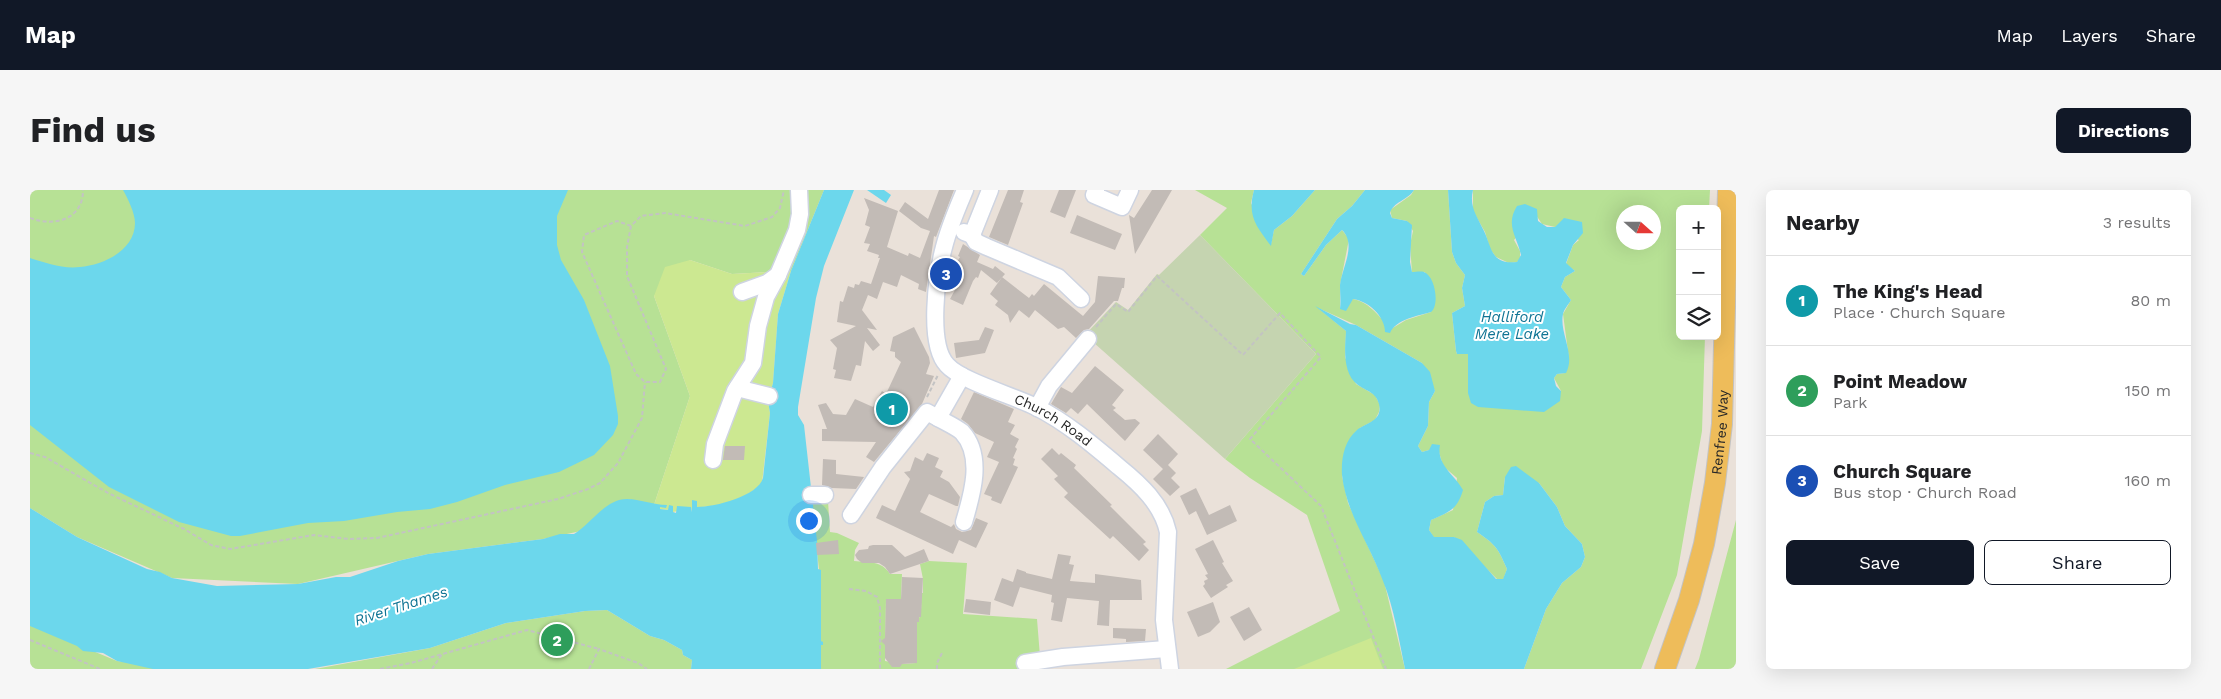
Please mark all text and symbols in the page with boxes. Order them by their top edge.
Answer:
text: Map [25,21,76,49]
text: Map [1996,25,2033,46]
text: Layers [2061,25,2118,46]
text: Share [2146,25,2196,46]
button: Directions [2056,108,2191,153]
text: Find us [30,109,156,151]
north arrow [1616,205,1661,250]
map controls [1676,205,1721,340]
button: + [1676,205,1721,250]
text: Nearby [1786,210,1859,235]
text: 3 results [2103,213,2171,232]
button: − [1676,250,1721,295]
pin: 3 [930,255,962,293]
text: The King's Head [1833,280,1983,303]
text: 1 [1799,291,1805,310]
text: 80 m [2130,291,2171,310]
button: layers [1676,295,1721,340]
text: Place · Church Square [1833,303,2006,322]
water label: Halliford Mere Lake [1475,308,1549,343]
text: Point Meadow [1833,370,1967,393]
text: 2 [1797,381,1807,400]
text: 150 m [2125,381,2171,400]
street label: Renfree Way [1708,389,1731,476]
pin: 1 [876,390,908,428]
street label: Church Road [1012,391,1095,449]
text: Park [1833,393,1867,412]
text: Church Square [1833,460,1972,483]
text: 3 [1797,471,1807,490]
text: 160 m [2124,471,2171,490]
text: Bus stop · Church Road [1833,483,2017,502]
your location [796,508,822,534]
button: Save [1786,540,1974,585]
button: Share [1984,540,2171,585]
water label: River Thames [352,582,450,629]
pin: 2 [541,621,573,659]

